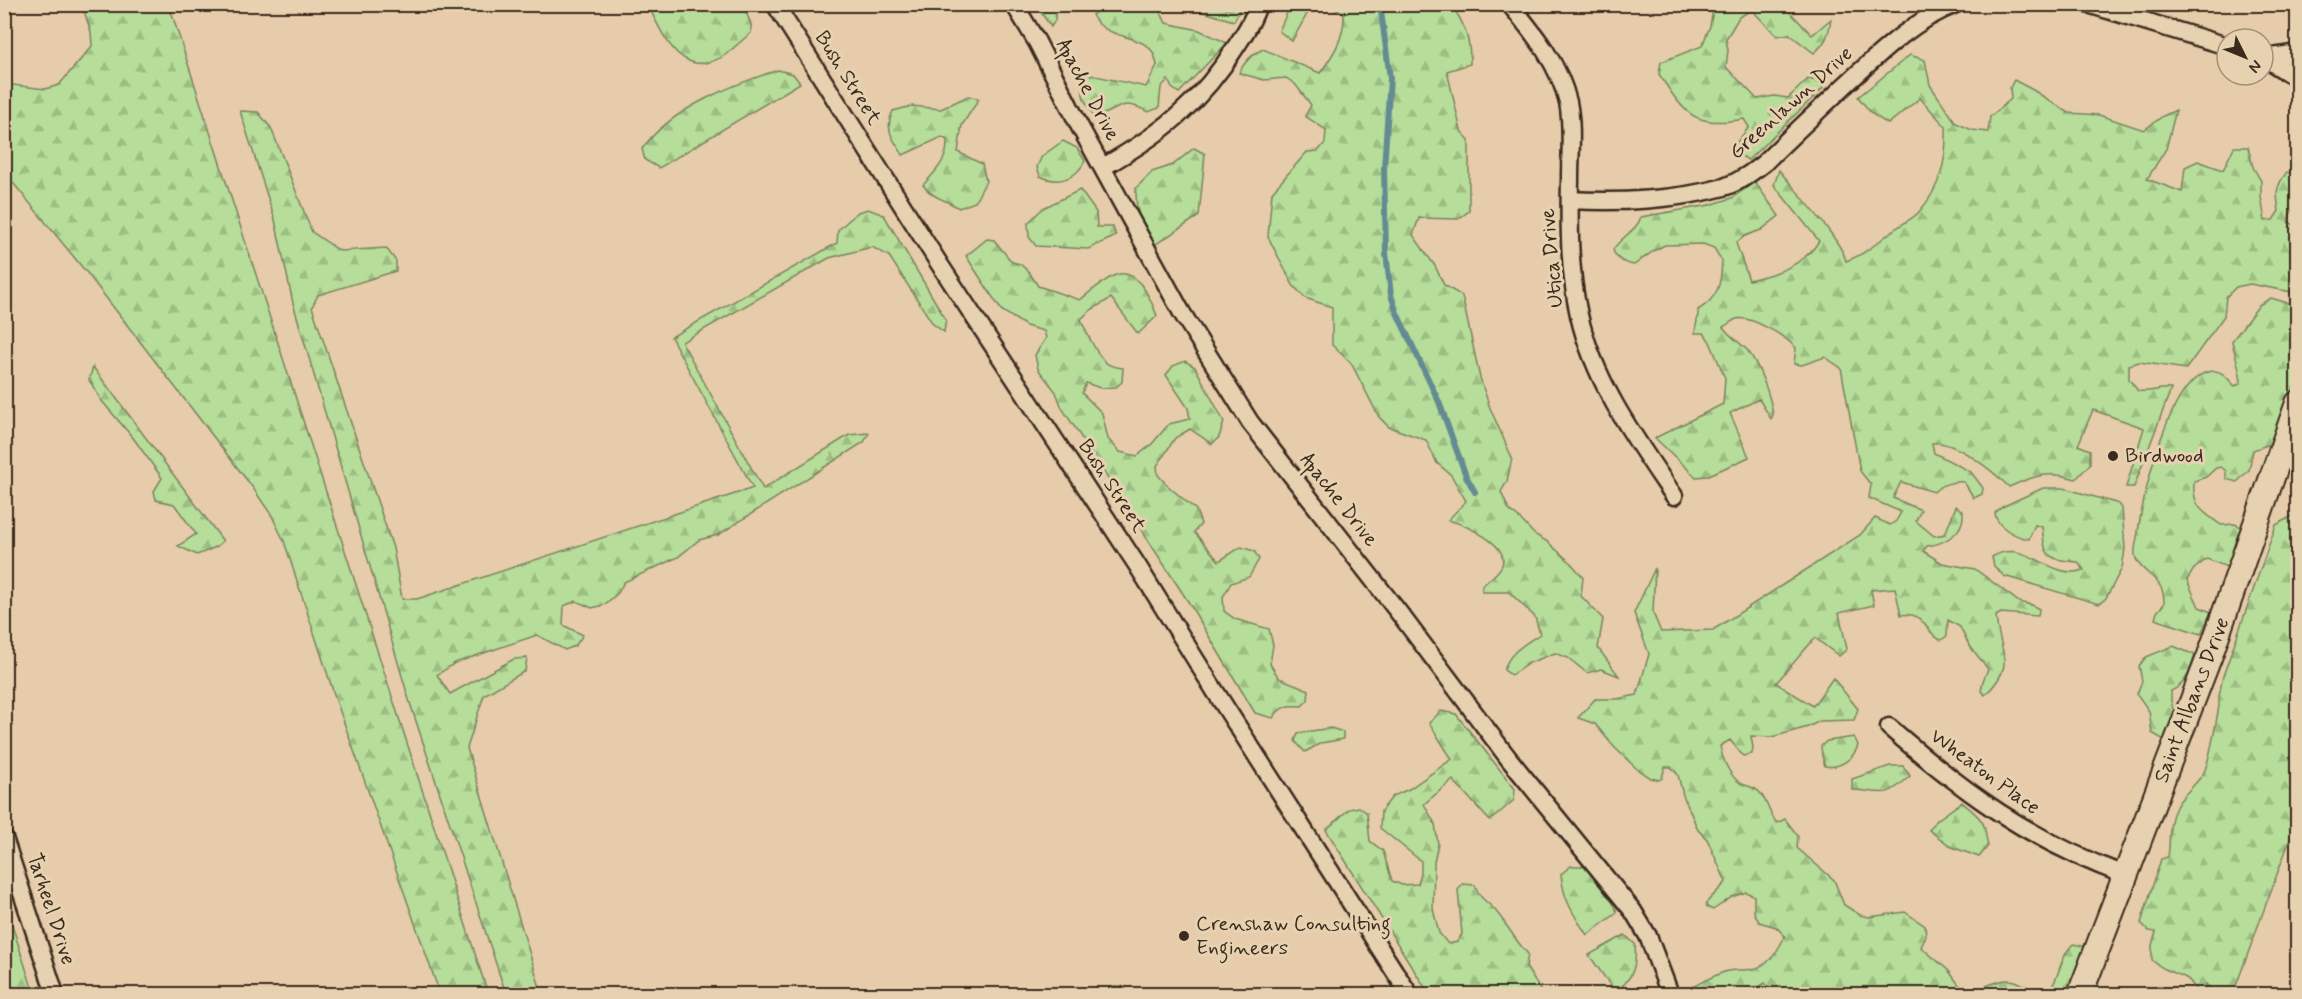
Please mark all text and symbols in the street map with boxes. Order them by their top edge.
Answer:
street label: Bush Street [808,26,888,131]
north arrow [2215,27,2275,87]
street label: Apache Drive [1048,34,1127,147]
street label: Greenlawn Drive [1723,40,1859,166]
text: N [2244,55,2266,77]
street label: Utica Drive [1534,207,1570,309]
street label: Bush Street [1071,434,1153,539]
place label: Birdwood [2125,442,2203,470]
street label: Apache Drive [1293,447,1385,553]
marker: Birdwood [2106,449,2120,463]
street label: Saint Albans Drive [2148,613,2236,787]
street label: Wheaton Place [1924,723,2046,821]
street label: Tarheel Drive [20,850,82,968]
place label: Crenshaw Consulting Engineers [1196,910,1391,964]
marker: Crenshaw Consulting Engineers [1177,929,1191,943]

